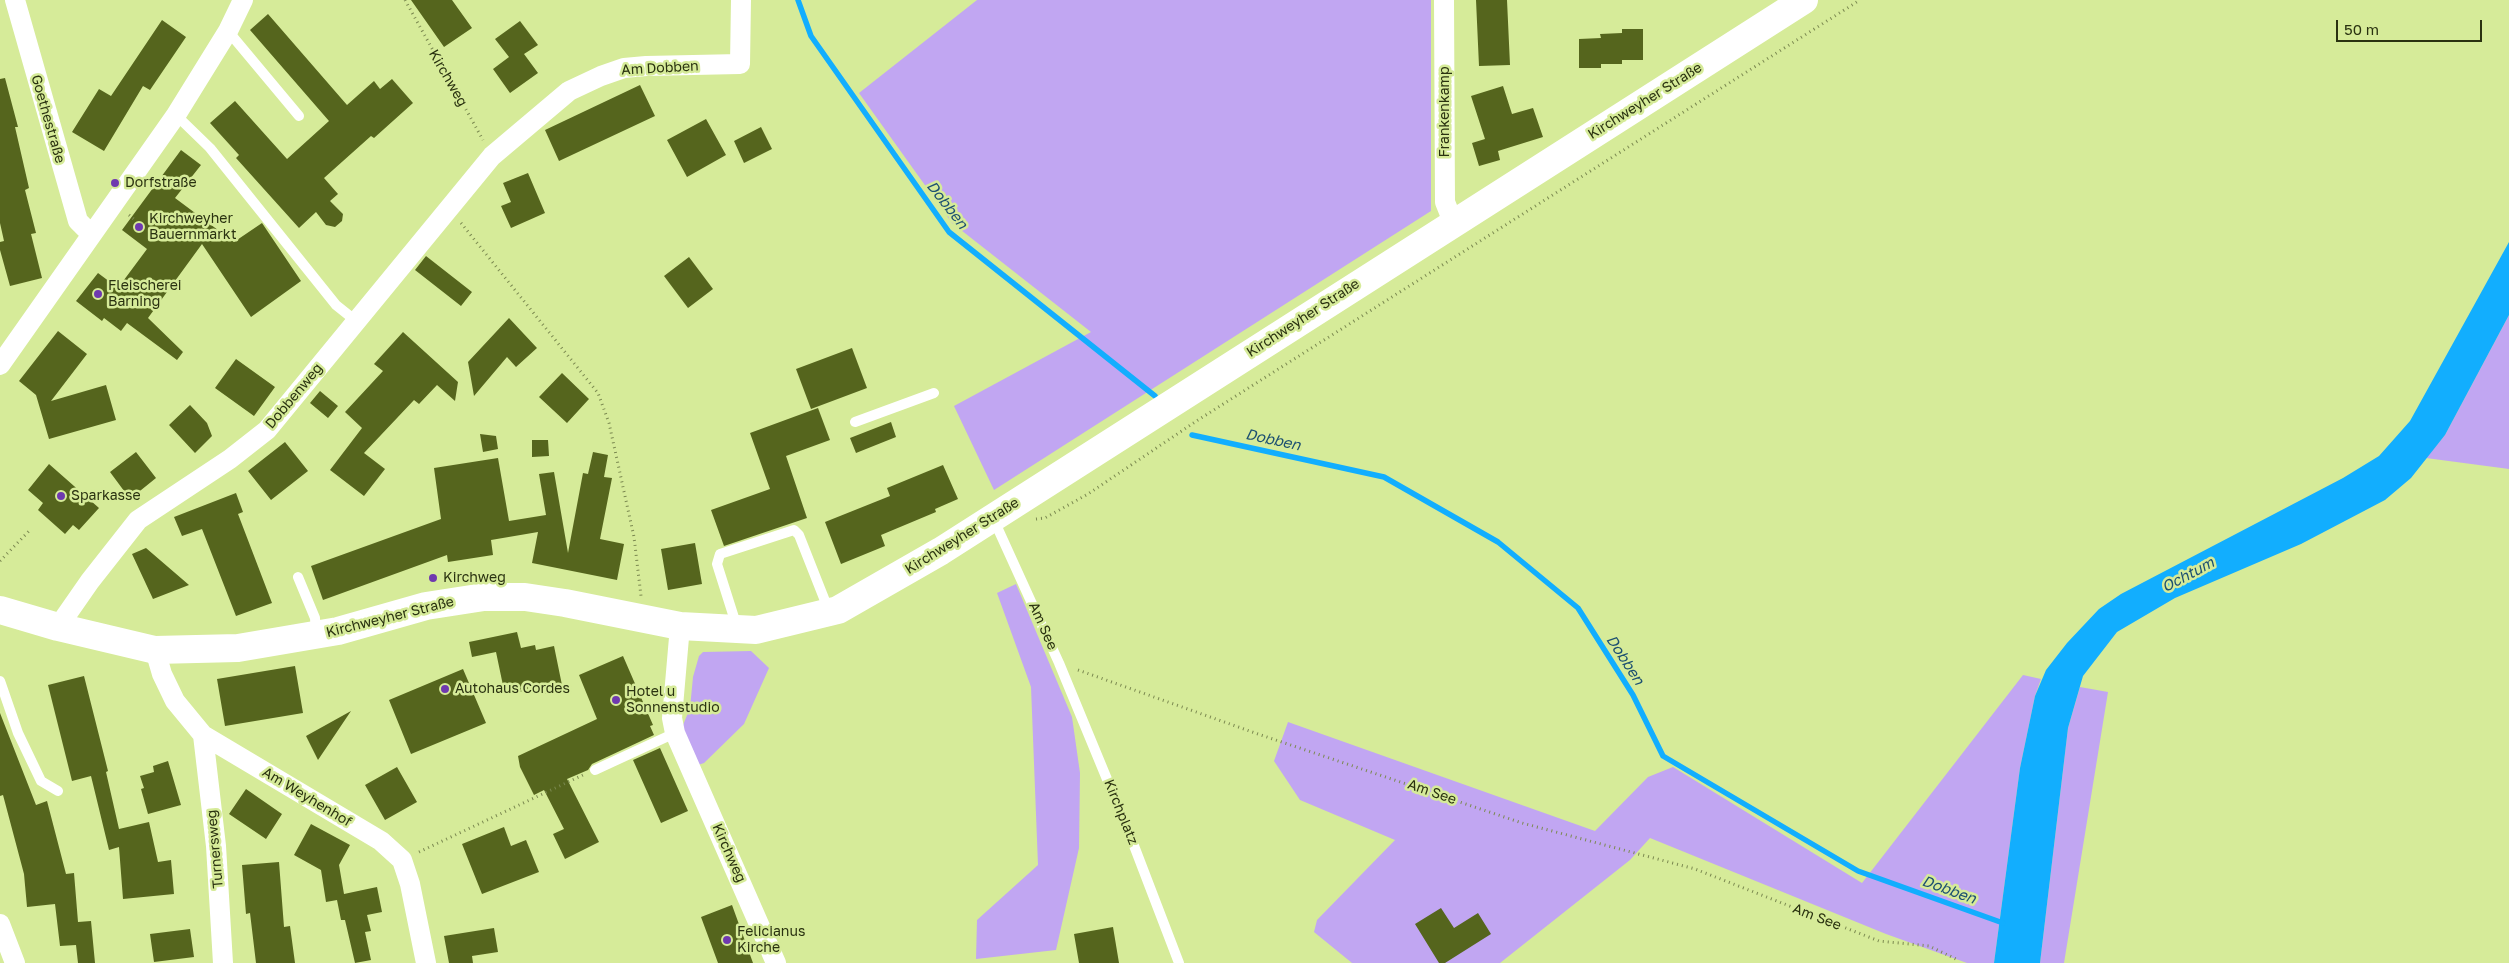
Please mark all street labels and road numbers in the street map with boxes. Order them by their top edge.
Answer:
street label: Kirchweg [425,47,471,109]
street label: Am Dobben [621,58,699,78]
street label: Kirchweyher Straße [1585,59,1705,143]
street label: Frankenkamp [1437,66,1453,158]
street label: Goethestraße [27,73,69,165]
street label: Kirchweyher Straße [1243,275,1363,361]
street label: Dobbenweg [262,360,326,432]
street label: Kirchweyher Straße [902,494,1022,578]
street label: Kirchweyher Straße [324,593,456,641]
street label: Am See [1025,600,1061,652]
street label: Am Weyhenhof [259,764,355,830]
street label: Am See [1405,776,1459,808]
street label: Kirchplatz [1100,777,1142,847]
street label: Turnersweg [203,809,227,889]
street label: Kirchweg [709,821,749,885]
street label: Am See [1790,900,1844,934]

